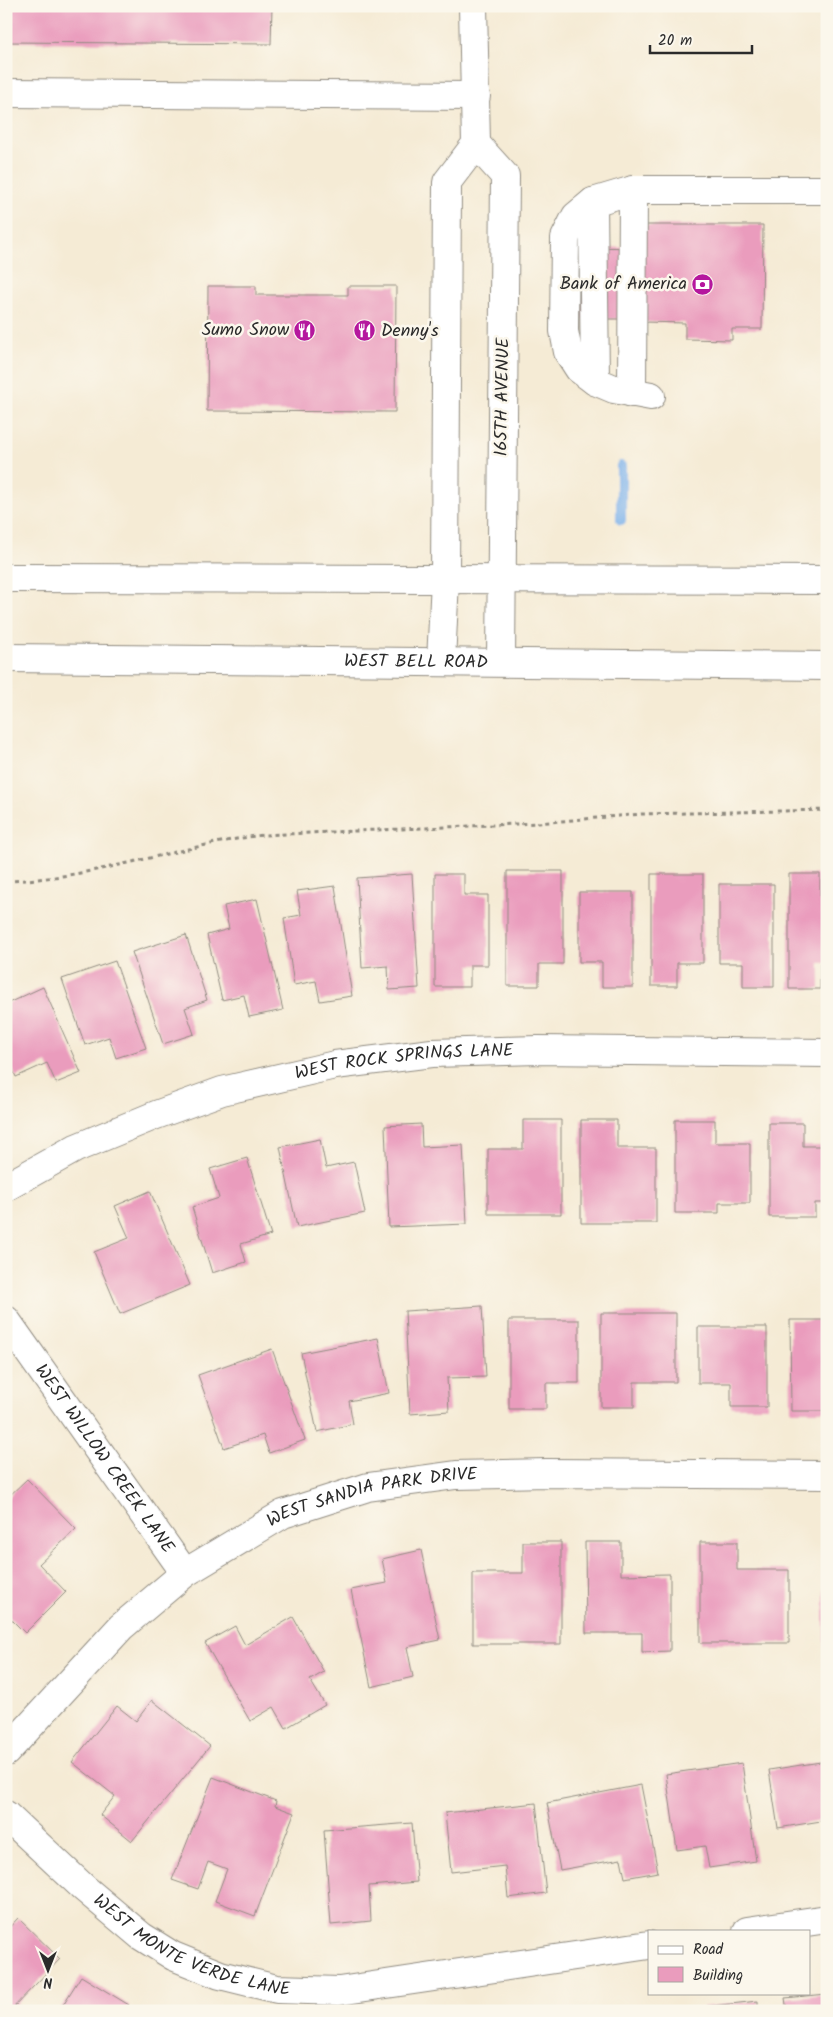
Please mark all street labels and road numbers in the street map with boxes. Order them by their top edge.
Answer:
street label: 165TH AVENUE [487,337,519,457]
street label: WEST BELL ROAD [344,647,489,677]
street label: WEST ROCK SPRINGS LANE [292,1036,514,1088]
street label: WEST WILLOW CREEK LANE [27,1358,182,1560]
street label: WEST SANDIA PARK DRIVE [261,1460,478,1535]
street label: WEST MONTE VERDE LANE [87,1887,291,2004]

